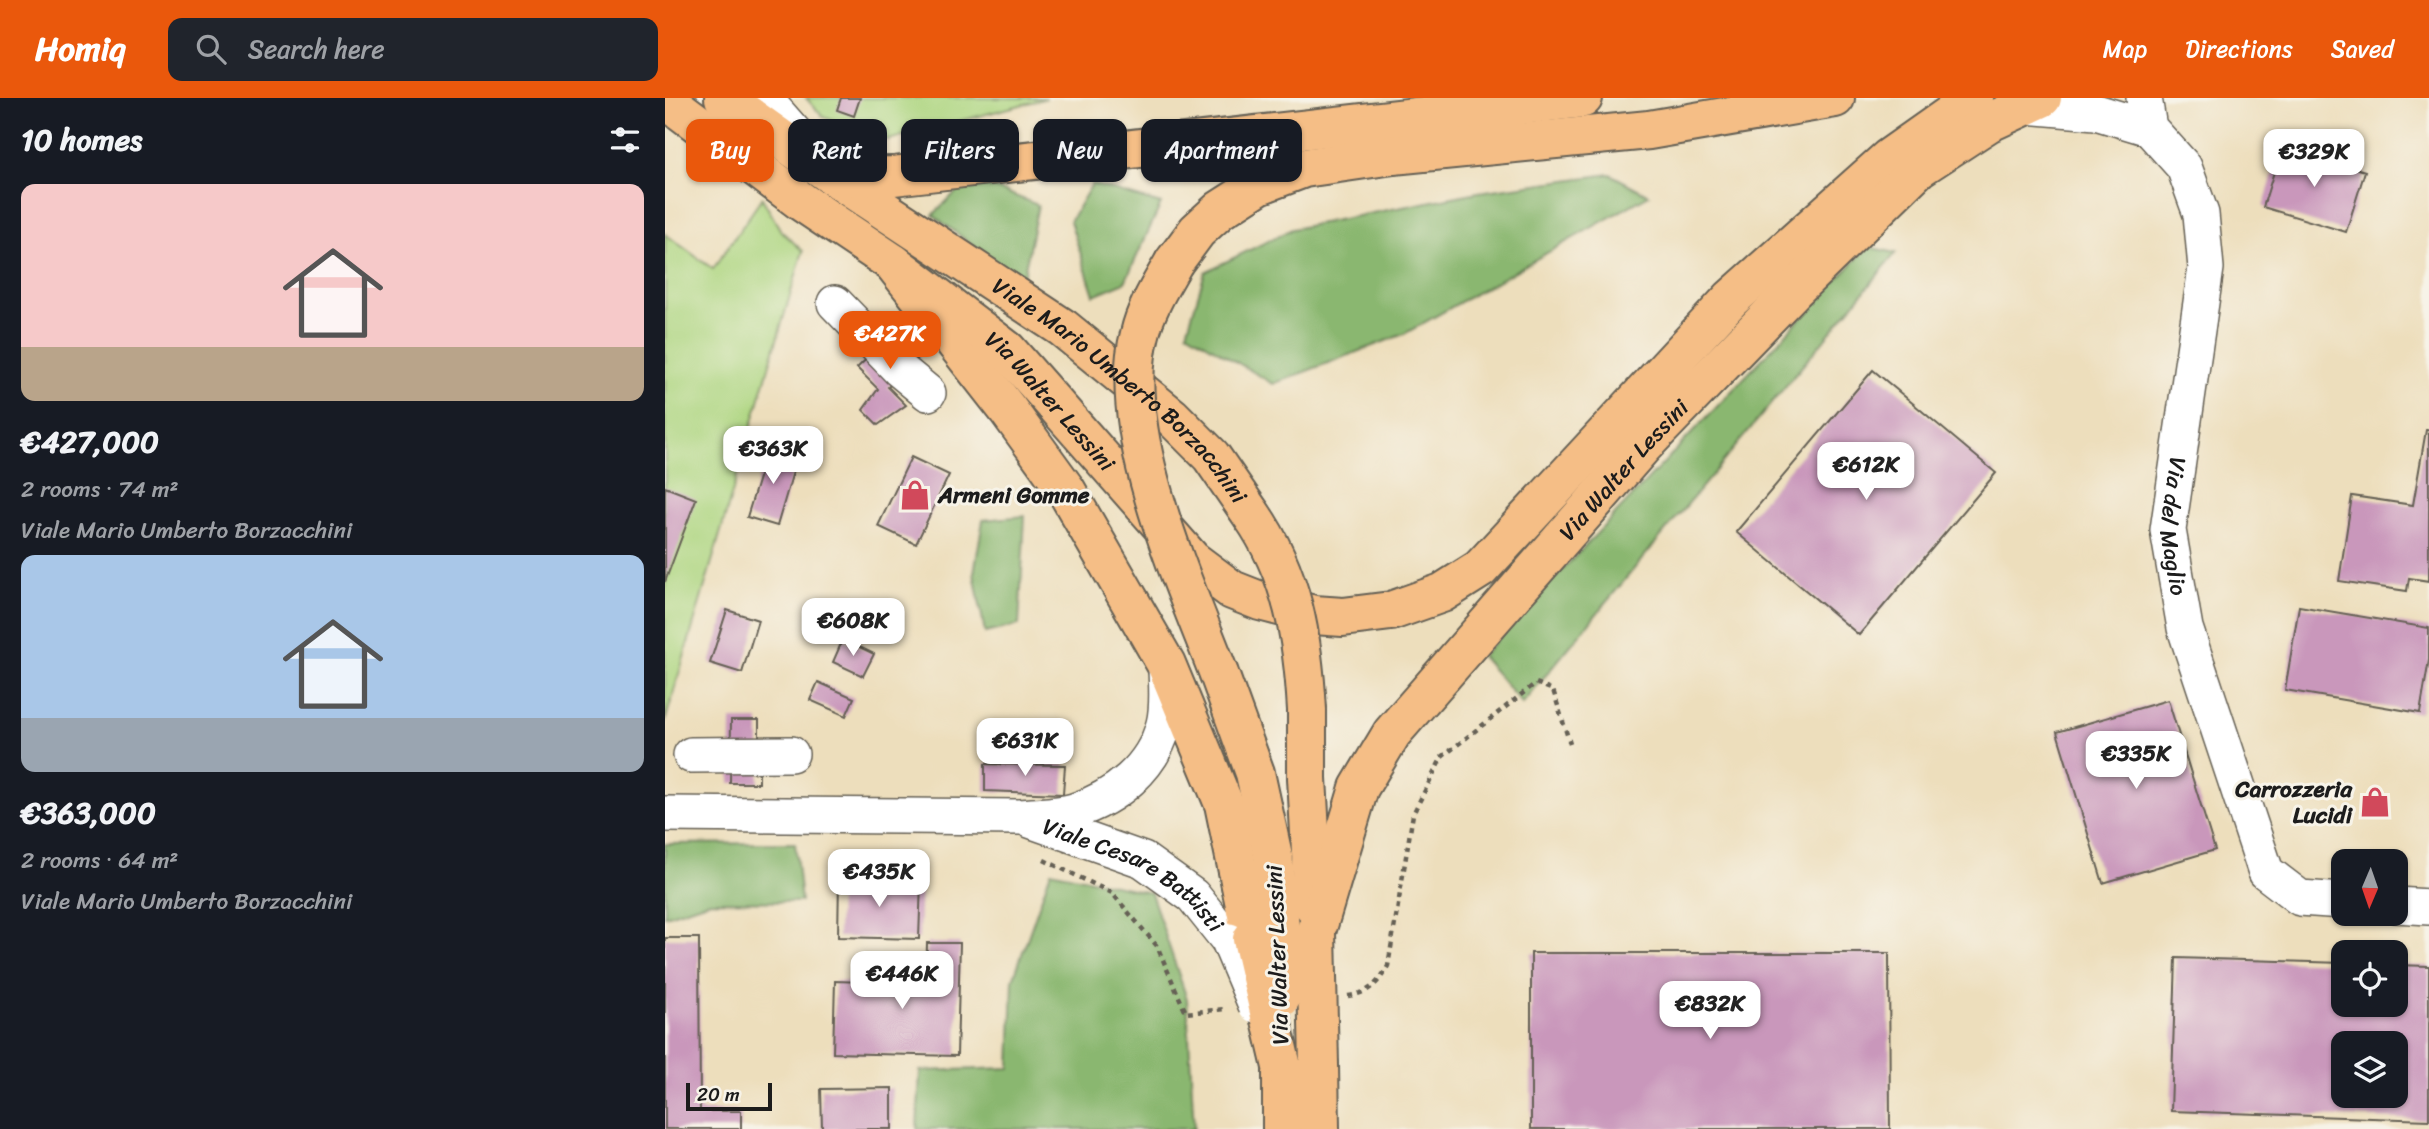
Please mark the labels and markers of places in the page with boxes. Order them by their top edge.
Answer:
pin: €329K [2265,130,2363,189]
pin: €427K [841,312,939,371]
pin: €363K [724,426,822,486]
pin: €612K [1817,442,1915,502]
place label: Armeni Gomme [937,475,1090,516]
shop icon: Armeni Gomme [898,478,932,512]
pin: €608K [804,598,902,658]
pin: €631K [976,718,1074,778]
pin: €335K [2087,732,2185,791]
place label: Carrozzeria Lucidi [2234,769,2354,836]
shop icon: Carrozzeria Lucidi [2358,785,2392,819]
pin: €435K [830,850,928,909]
pin: €446K [853,951,951,1011]
pin: €832K [1661,982,1759,1041]

